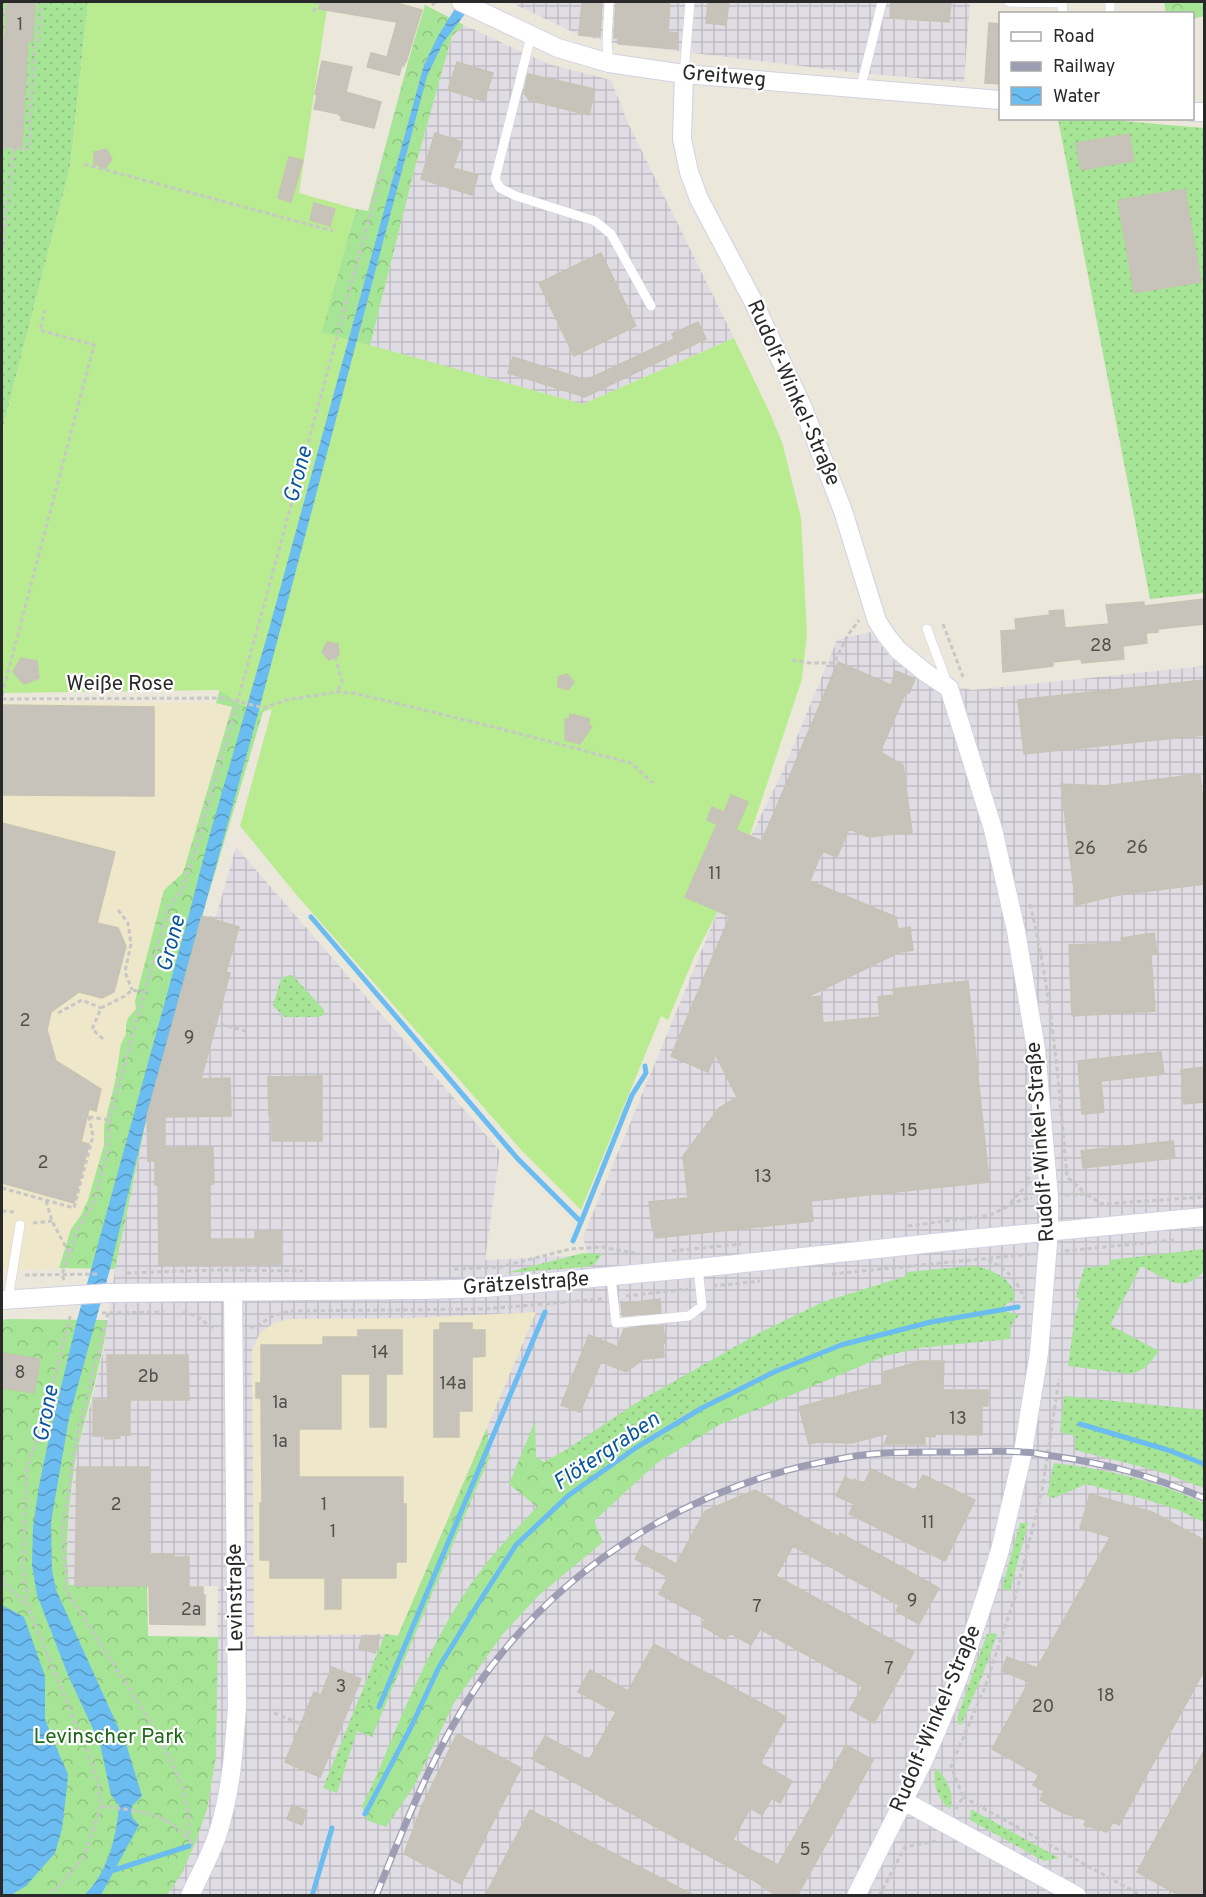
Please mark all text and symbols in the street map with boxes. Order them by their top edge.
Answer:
legend [999,12,1194,120]
house number: 1 [17,14,23,37]
text: Road [1053,26,1095,49]
text: Railway [1053,56,1115,79]
street label: Greitweg [681,60,767,94]
text: Water [1053,86,1100,109]
street label: Rudolf-Winkel-Straße [740,296,846,490]
water label: Grone [279,443,320,506]
house number: 28 [1090,635,1112,658]
street label: Weiße Rose [66,671,174,698]
house number: 26 [1126,837,1148,860]
house number: 26 [1074,838,1096,861]
house number: 11 [708,863,722,886]
water label: Grone [152,912,193,975]
house number: 2 [19,1010,31,1033]
house number: 9 [184,1027,194,1050]
street label: Rudolf-Winkel-Straße [1021,1041,1061,1243]
house number: 15 [900,1120,918,1143]
house number: 2 [37,1152,49,1175]
house number: 13 [754,1166,772,1189]
street label: Grätzelstraße [462,1266,590,1302]
house number: 14 [371,1342,389,1365]
house number: 8 [15,1362,26,1385]
house number: 2b [137,1366,159,1389]
house number: 14a [439,1373,467,1396]
water label: Grone [28,1383,66,1445]
house number: 1a [272,1392,288,1415]
water label: Flötergraben [549,1407,665,1497]
house number: 13 [949,1408,967,1431]
house number: 1a [272,1431,288,1454]
house number: 2 [110,1494,122,1517]
house number: 1 [321,1494,327,1517]
house number: 11 [921,1512,935,1535]
house number: 1 [330,1521,336,1544]
street label: Levinstraße [222,1543,250,1653]
house number: 9 [907,1590,917,1613]
house number: 7 [752,1596,762,1619]
house number: 2a [181,1599,201,1622]
street label: Rudolf-Winkel-Straße [884,1621,988,1817]
house number: 7 [884,1658,894,1681]
house number: 3 [336,1676,346,1699]
house number: 18 [1097,1685,1115,1708]
house number: 20 [1032,1696,1054,1719]
park label: Levinscher Park [34,1724,184,1751]
house number: 5 [799,1839,811,1862]

